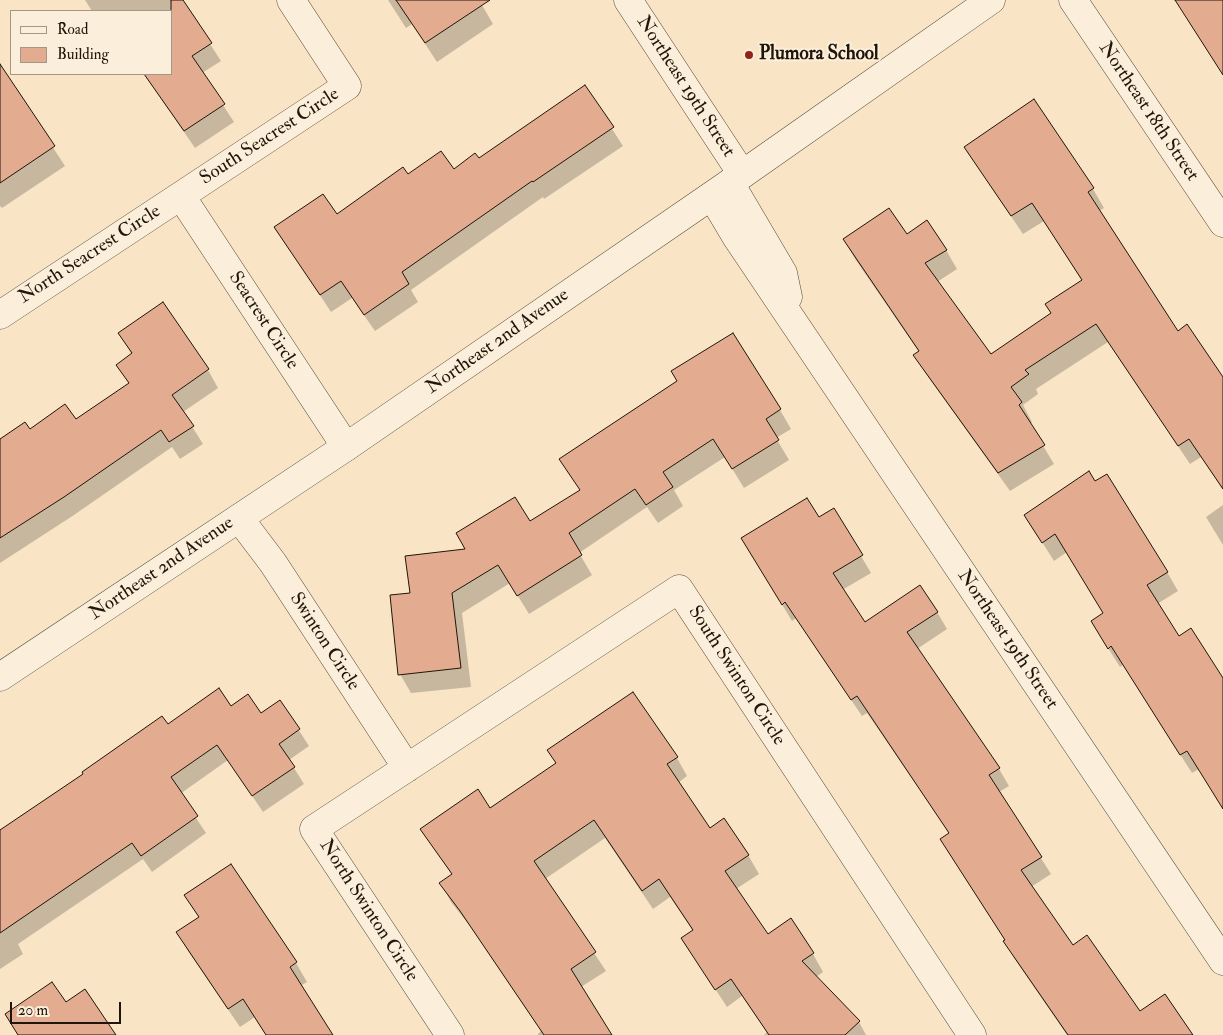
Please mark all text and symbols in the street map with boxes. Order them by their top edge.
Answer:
legend [10,10,172,75]
street label: Northeast 19th Street [631,12,739,162]
text: Road [57,20,88,39]
street label: Northeast 18th Street [1093,38,1203,186]
place label: Plumora School [759,44,879,66]
text: Building [57,45,109,64]
marker: Plumora School [743,49,755,61]
street label: South Seacrest Circle [196,83,344,191]
street label: North Seacrest Circle [15,201,165,309]
street label: Seacrest Circle [223,268,303,374]
street label: Northeast 2nd Avenue [422,284,574,400]
street label: Northeast 2nd Avenue [86,512,238,626]
street label: Northeast 19th Street [952,566,1062,714]
street label: Swinton Circle [284,589,364,695]
street label: South Swinton Circle [682,602,790,750]
street label: North Swinton Circle [313,836,423,986]
scale bar [12,992,124,1024]
text: 20 m [18,1001,48,1020]

